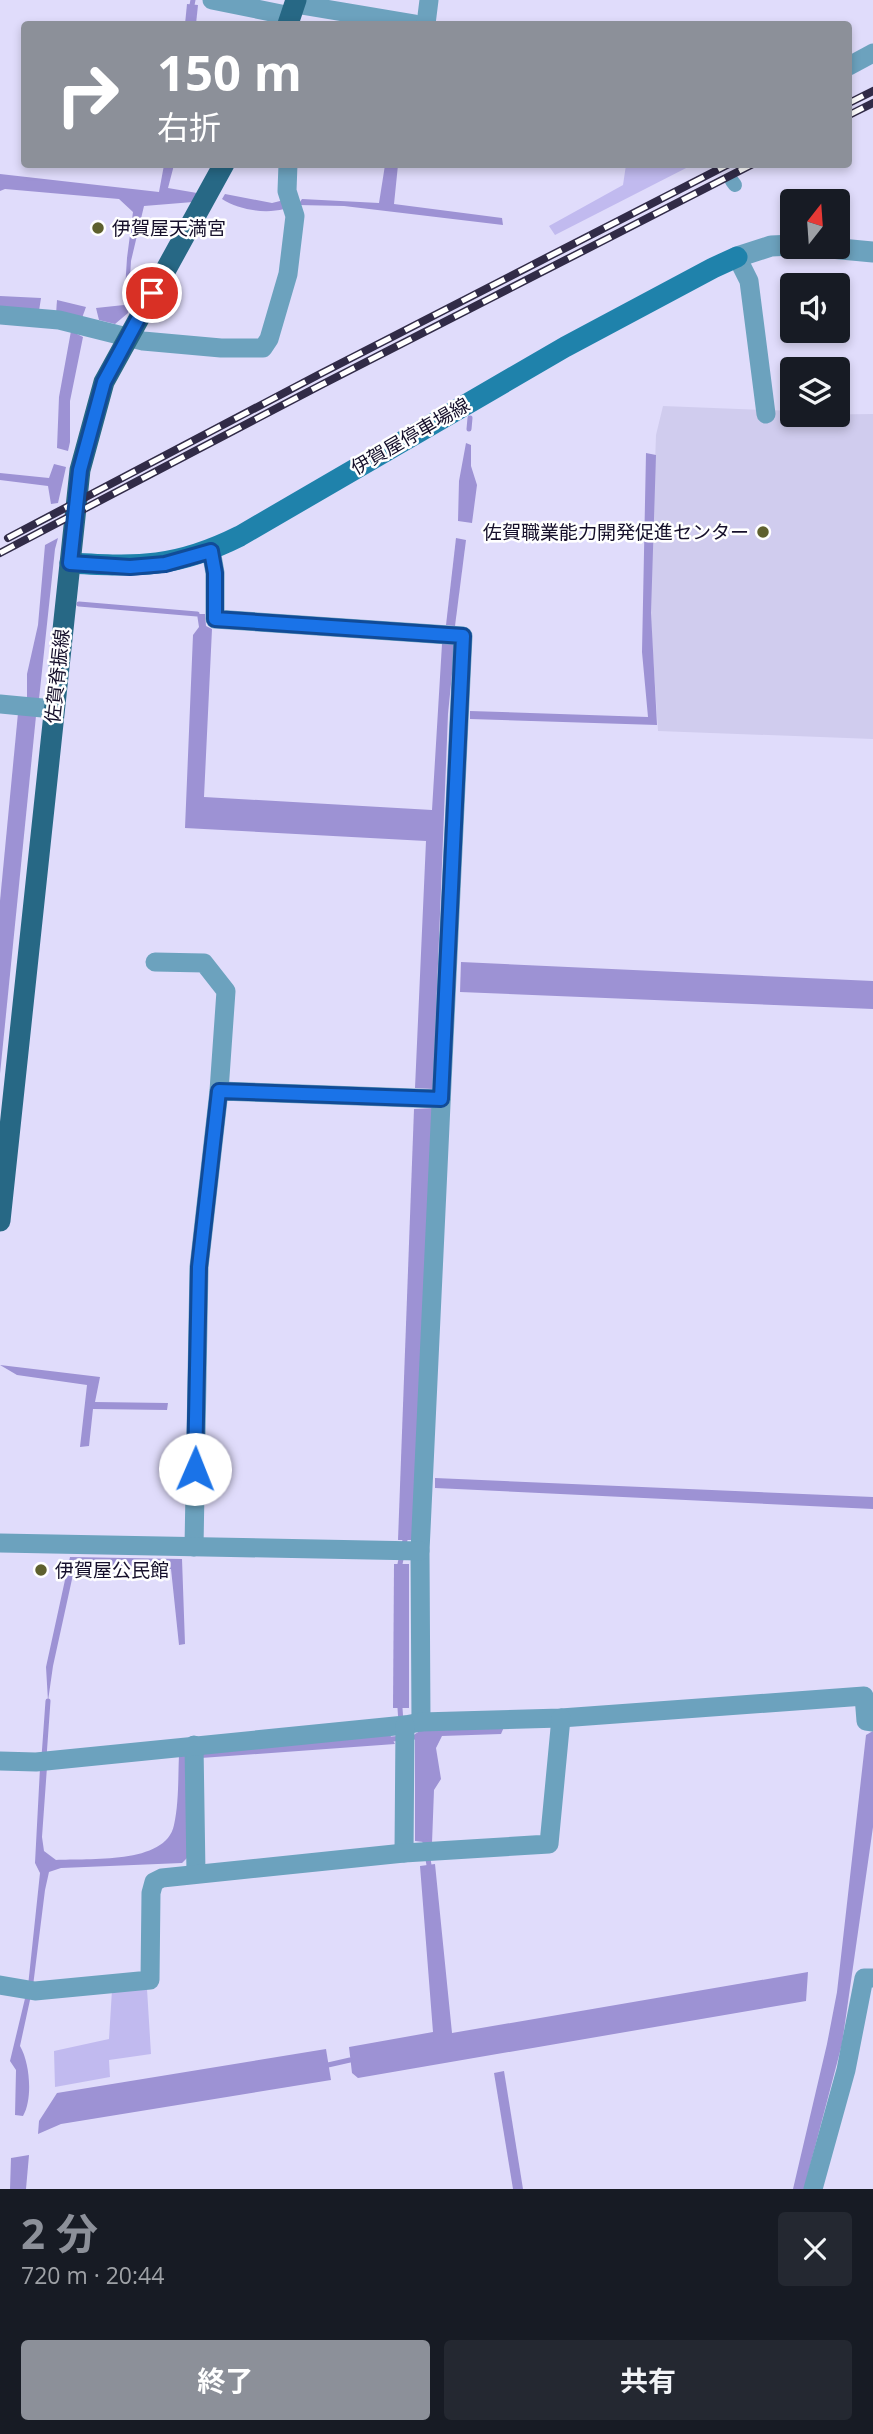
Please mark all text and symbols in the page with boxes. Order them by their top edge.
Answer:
text: 150 m [157,39,302,105]
icon: right [42,49,133,140]
text: 右折 [157,105,221,148]
north arrow [780,189,850,259]
map controls [780,189,850,427]
place label: 伊賀屋天満宮 [112,215,226,241]
marker: 伊賀屋天満宮 [90,220,106,236]
pin [122,263,182,323]
button: sound [780,273,850,343]
icon: arrive [133,274,171,312]
button: layers [780,357,850,427]
street label: 伊賀屋停車場線 [346,391,474,481]
place label: 佐賀職業能力開発促進センター [483,519,749,545]
marker: 佐賀職業能力開発促進センター [755,524,771,540]
street label: 佐賀脊振線 [39,627,75,725]
position arrow [158,1432,232,1506]
place label: 伊賀屋公民館 [55,1557,169,1583]
marker: 伊賀屋公民館 [33,1562,49,1578]
text: 2 分 [21,2204,98,2261]
button: close [778,2212,852,2286]
text: 720 m · 20:44 [21,2259,164,2291]
button: 終了 [21,2340,430,2420]
button: 共有 [444,2340,852,2420]

